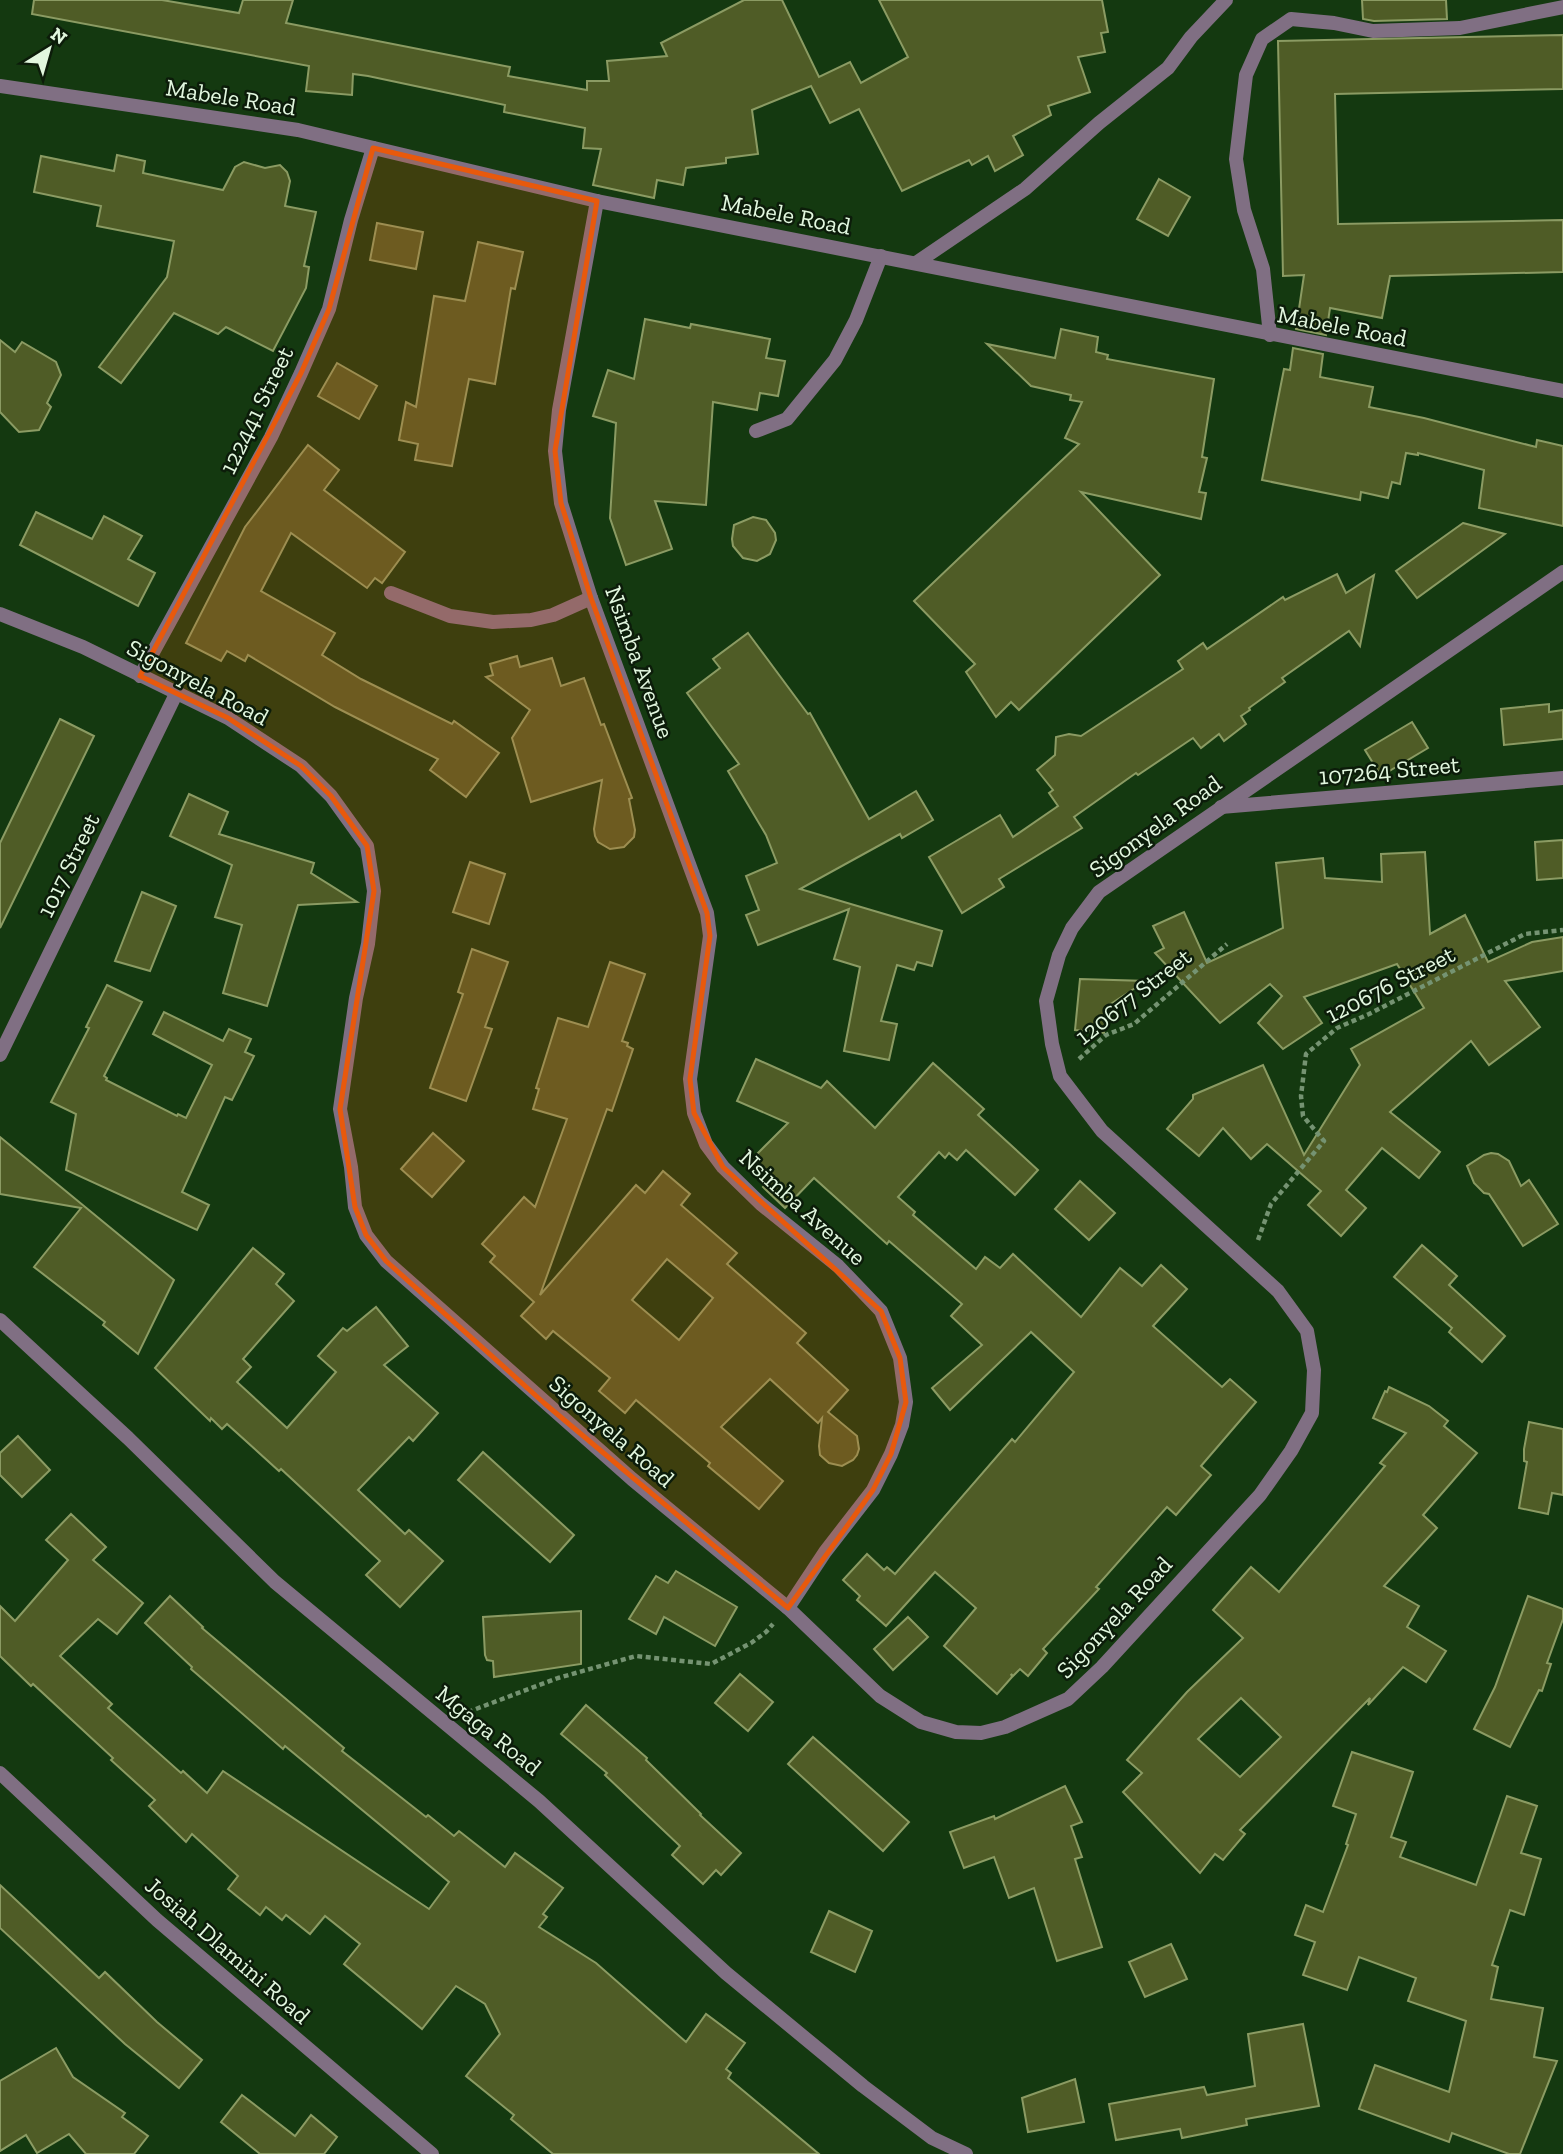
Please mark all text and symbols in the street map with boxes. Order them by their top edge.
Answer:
north arrow [14,14,84,84]
text: N [46,22,72,49]
street label: Mabele Road [164,72,298,122]
street label: Mabele Road [719,187,853,241]
street label: Mabele Road [1275,299,1409,353]
street label: 122441 Street [213,342,299,478]
street label: Nsimba Avenue [599,582,681,742]
street label: Sigonyela Road [122,632,274,732]
street label: 107264 Street [1317,749,1461,791]
street label: Sigonyela Road [1083,768,1227,884]
street label: 1017 Street [30,808,106,922]
street label: 120676 Street [1321,939,1459,1029]
street label: 120677 Street [1069,942,1197,1050]
street label: Nsimba Avenue [734,1143,872,1271]
street label: Sigonyela Road [543,1369,681,1493]
street label: Sigonyela Road [1050,1550,1178,1684]
street label: Mgaga Road [430,1679,548,1781]
street label: Josiah Dlamini Road [139,1870,317,2030]

